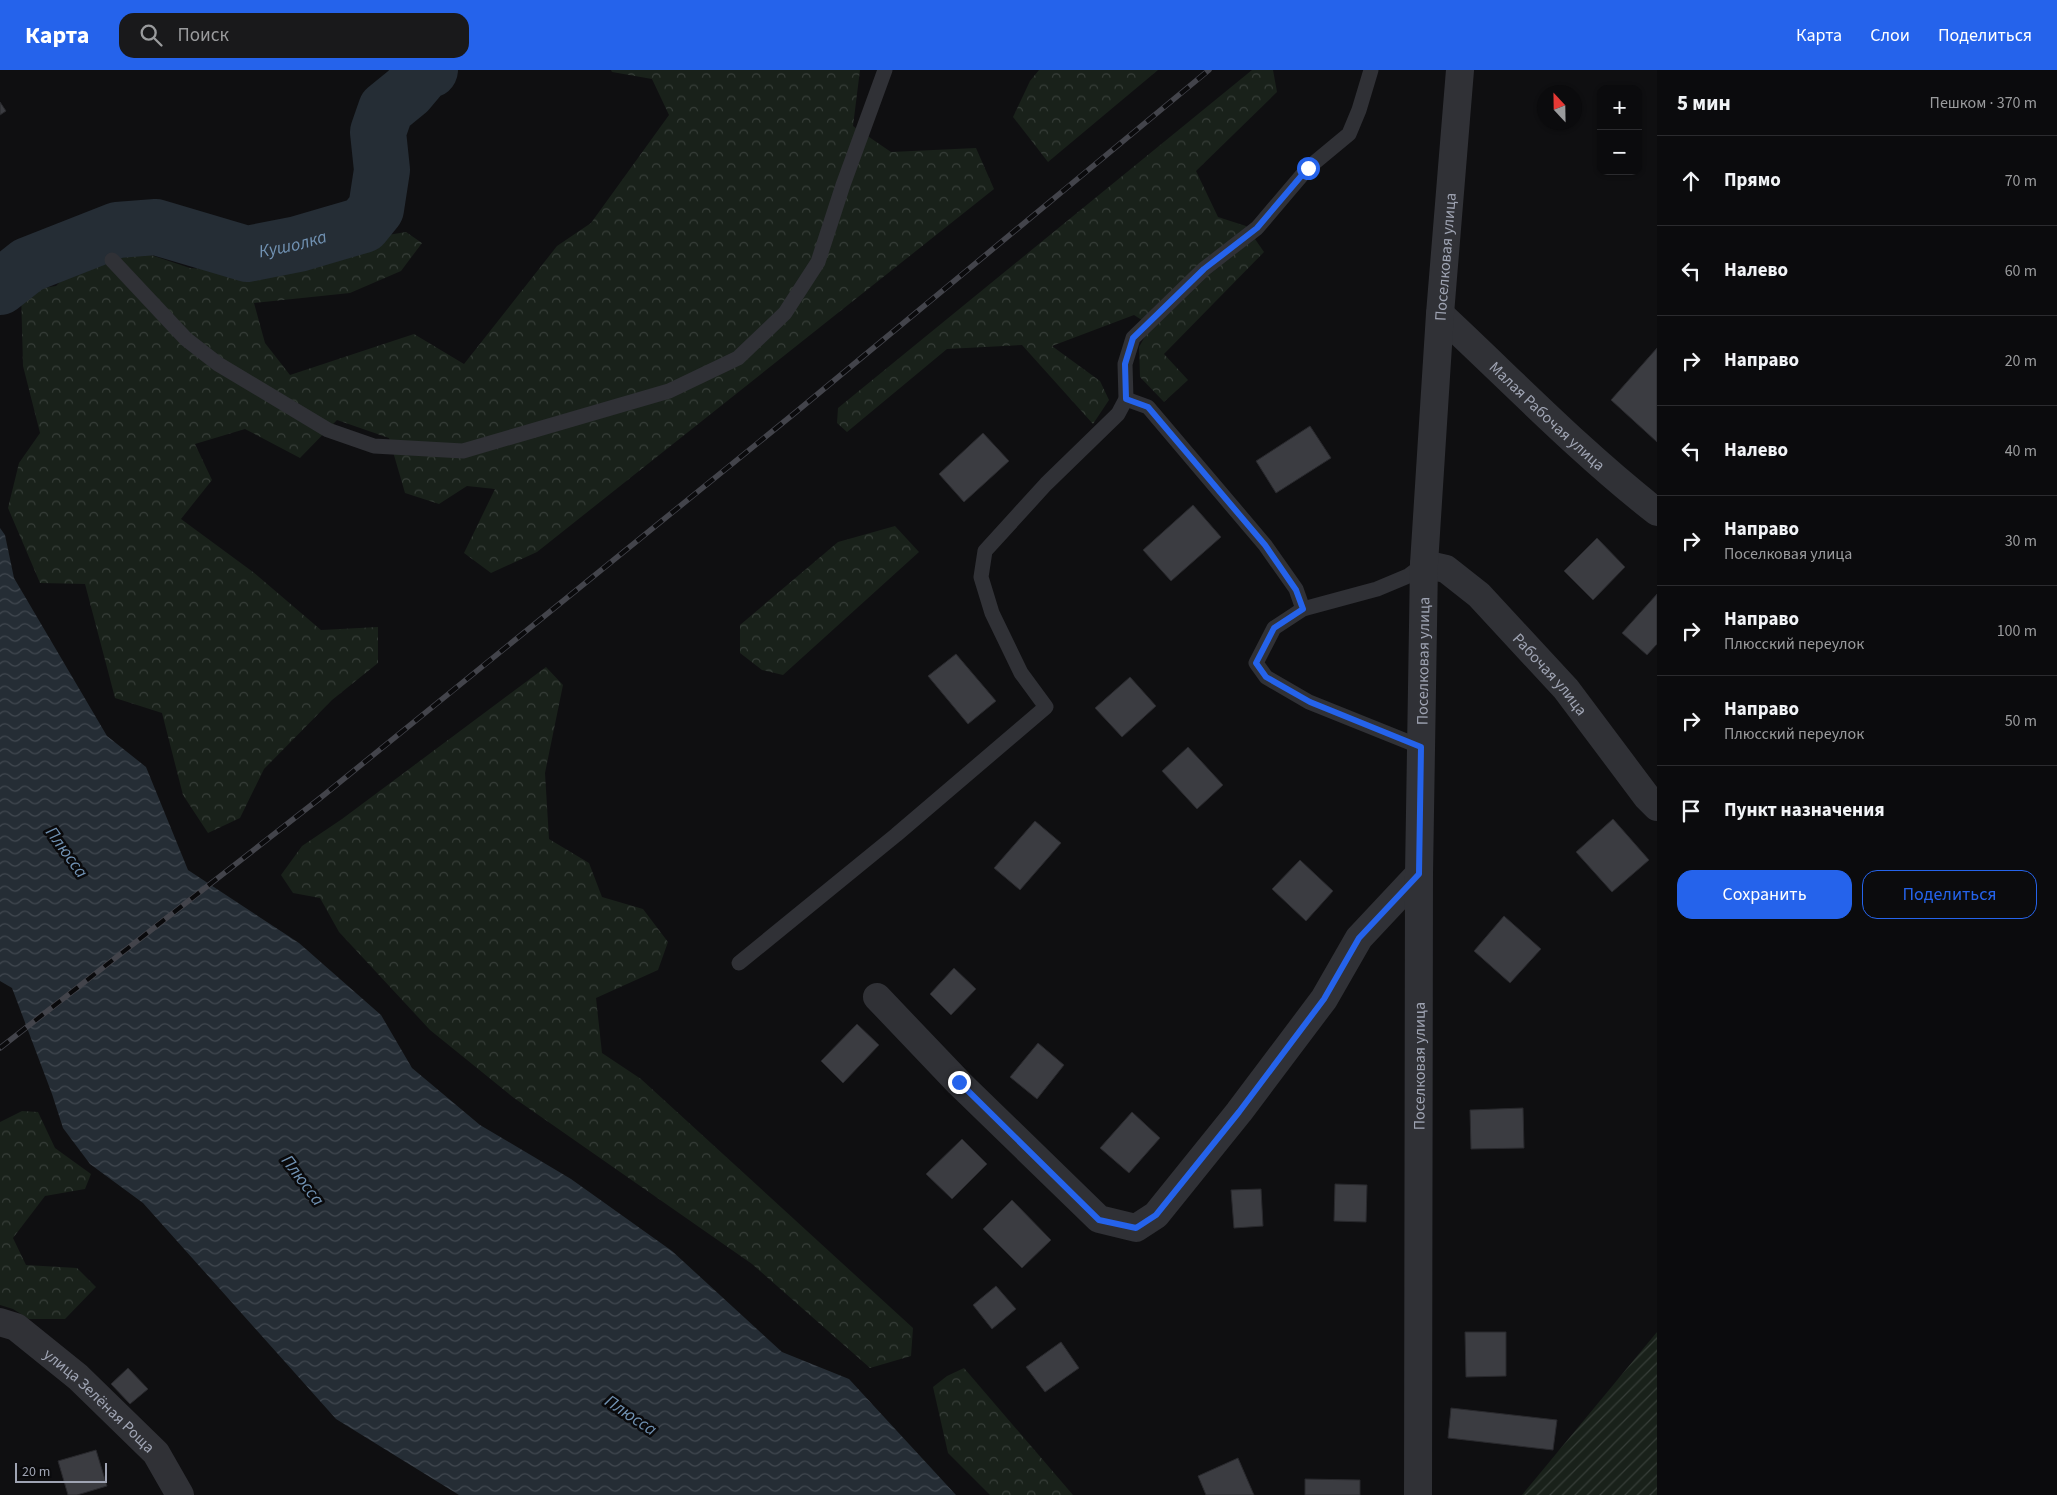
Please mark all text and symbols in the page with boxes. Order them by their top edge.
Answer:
search box [119,13,469,58]
text: Карта [25,18,89,53]
icon: search [137,21,165,49]
text: Поиск [177,22,229,49]
text: Карта [1796,23,1842,48]
text: Слои [1870,23,1910,48]
text: Поделиться [1938,23,2032,48]
north arrow [1537,85,1582,130]
map controls [1597,85,1642,175]
button: + [1597,85,1642,130]
text: 5 мин [1677,88,1731,118]
text: Пешком · 370 m [1930,92,2037,114]
button: − [1597,130,1642,175]
route start [1297,157,1320,180]
icon: ahead [1677,167,1705,195]
text: Прямо [1724,167,1781,194]
text: 70 m [2005,170,2037,192]
street label: Поселковая улица [1430,192,1462,322]
water label: Кушолка [257,224,330,264]
icon: left [1677,257,1705,285]
text: Налево [1724,257,1788,284]
text: 60 m [2005,260,2037,282]
icon: right [1677,347,1705,375]
text: Направо [1724,347,1799,374]
text: 20 m [2005,350,2037,372]
street label: Малая Рабочая улица [1484,357,1610,476]
icon: left [1677,437,1705,465]
text: Налево [1724,437,1788,464]
text: 40 m [2005,440,2037,462]
text: Направо [1724,516,1799,543]
icon: right [1677,527,1705,555]
text: 30 m [2005,530,2037,552]
text: Поселковая улица [1724,543,1852,565]
street label: Поселковая улица [1411,597,1435,725]
text: Направо [1724,606,1799,633]
icon: right [1677,617,1705,645]
text: 100 m [1997,620,2037,642]
street label: Рабочая улица [1507,628,1592,720]
text: Плюсский переулок [1724,633,1864,655]
text: Направо [1724,696,1799,723]
icon: right [1677,707,1705,735]
text: 50 m [2005,710,2037,732]
text: Плюсский переулок [1724,723,1864,745]
icon: arrive [1677,797,1705,825]
text: Пункт назначения [1724,797,1885,824]
water label: Плюсса [39,821,94,883]
button: Сохранить [1677,870,1852,919]
button: Поделиться [1862,870,2037,919]
street label: Поселковая улица [1409,1002,1431,1130]
route end [948,1071,971,1094]
water label: Плюсса [275,1150,330,1211]
street label: улица Зелёная Роща [39,1344,159,1458]
water label: Плюсса [600,1389,662,1442]
scale bar [15,1460,108,1483]
text: 20 m [22,1462,50,1482]

